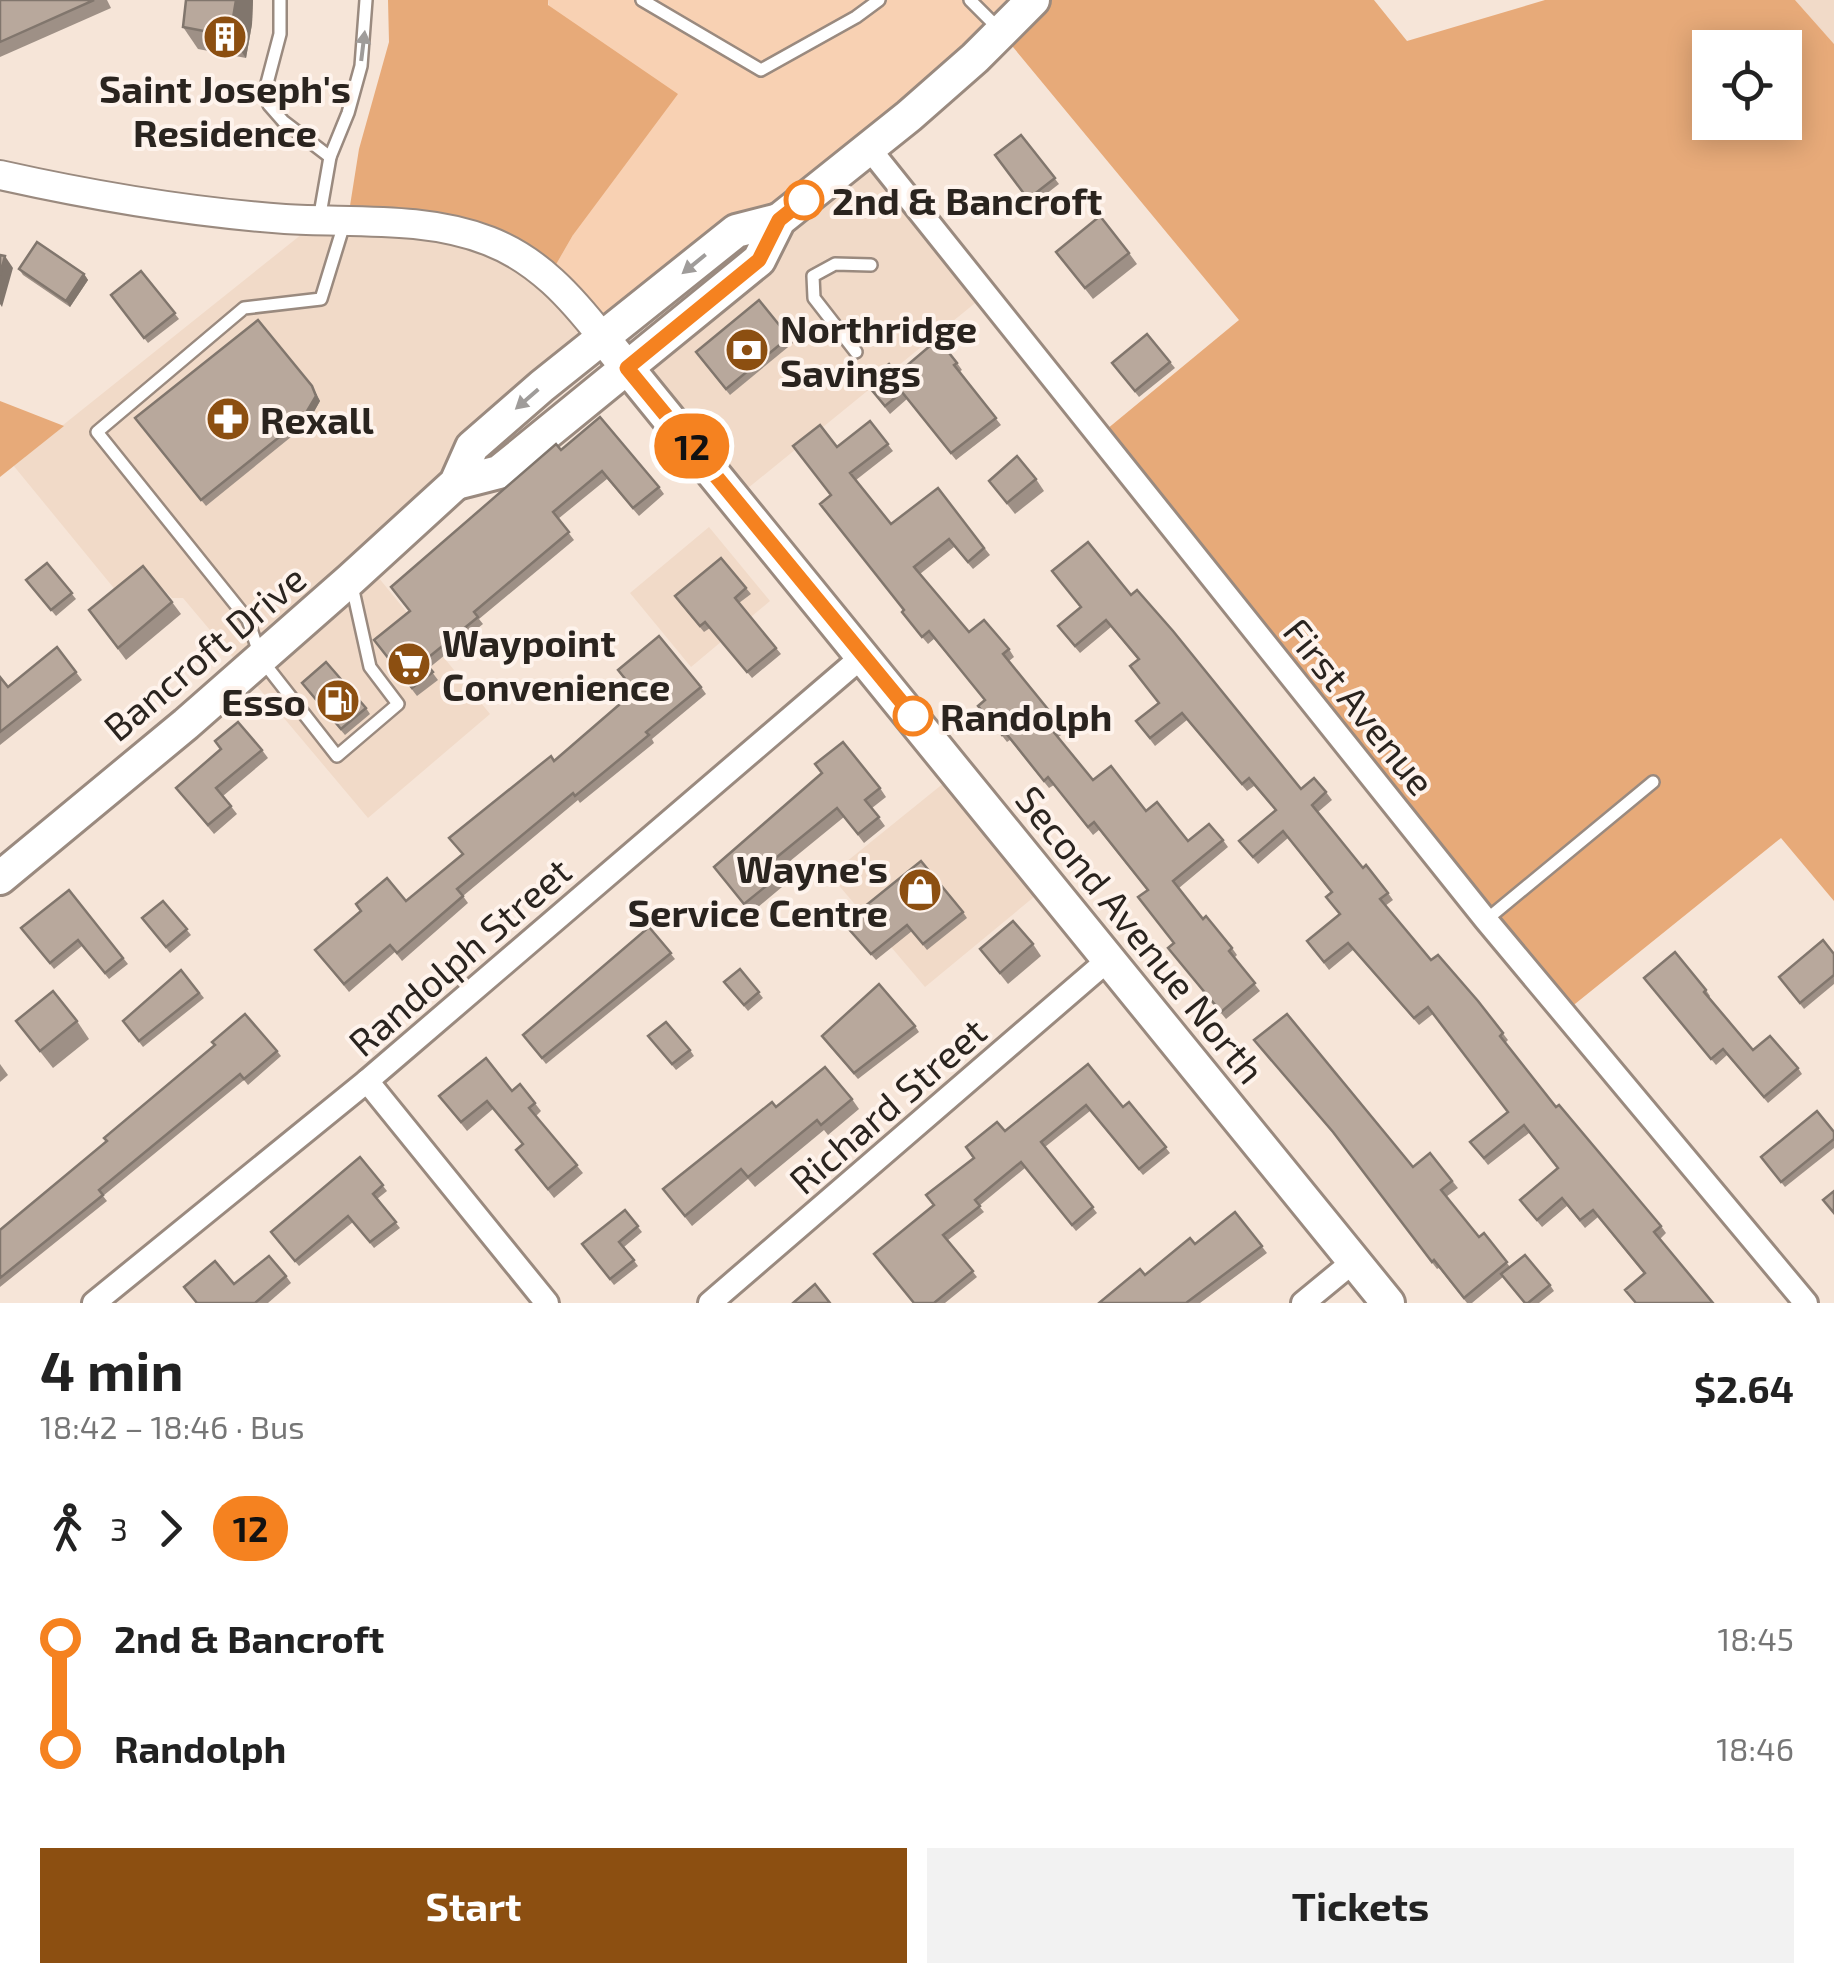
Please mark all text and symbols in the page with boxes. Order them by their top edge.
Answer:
building icon: Saint Joseph's Residence [202,14,248,60]
one-way arrow [355,29,371,61]
map controls [1692,30,1802,140]
button: locate [1692,30,1802,140]
place label: Saint Joseph's Residence [99,65,351,155]
place label: 2nd & Bancroft [832,177,1102,223]
marker: 2nd & Bancroft [785,181,823,219]
one-way arrow [682,253,707,274]
place label: Northridge Savings [780,305,977,395]
bank icon: Northridge Savings [724,327,770,373]
one-way arrow [515,387,540,409]
pharmacy icon: Rexall [205,396,251,442]
place label: Rexall [260,396,374,442]
line badge: 12 [647,414,737,478]
text: 12 [674,425,710,467]
street label: Bancroft Drive [94,554,314,750]
street label: First Avenue [1275,608,1445,804]
place label: Waypoint Convenience [442,619,670,709]
supermarket icon: Waypoint Convenience [386,641,432,687]
place label: Esso [221,678,306,724]
fuel station icon: Esso [315,678,361,724]
place label: Randolph [940,693,1112,739]
marker: Randolph [894,697,932,735]
street label: Second Avenue North [1007,776,1275,1092]
place label: Wayne's Service Centre [628,845,888,935]
street label: Randolph Street [339,847,579,1065]
shop icon: Wayne's Service Centre [897,867,943,913]
street label: Richard Street [779,1007,995,1203]
text: 4 min [40,1336,184,1402]
text: $2.64 [1694,1365,1794,1411]
text: 18:42 – 18:46 · Bus [40,1407,304,1445]
icon: walk [40,1501,95,1556]
icon: forward [143,1501,198,1556]
text: 12 [233,1507,268,1549]
text: 3 [110,1509,128,1547]
text: 2nd & Bancroft [114,1615,384,1661]
text: 18:45 [1717,1619,1794,1657]
text: Randolph [114,1725,286,1771]
text: 18:46 [1716,1729,1794,1767]
button: Start [40,1848,907,1963]
button: Tickets [927,1848,1794,1963]

